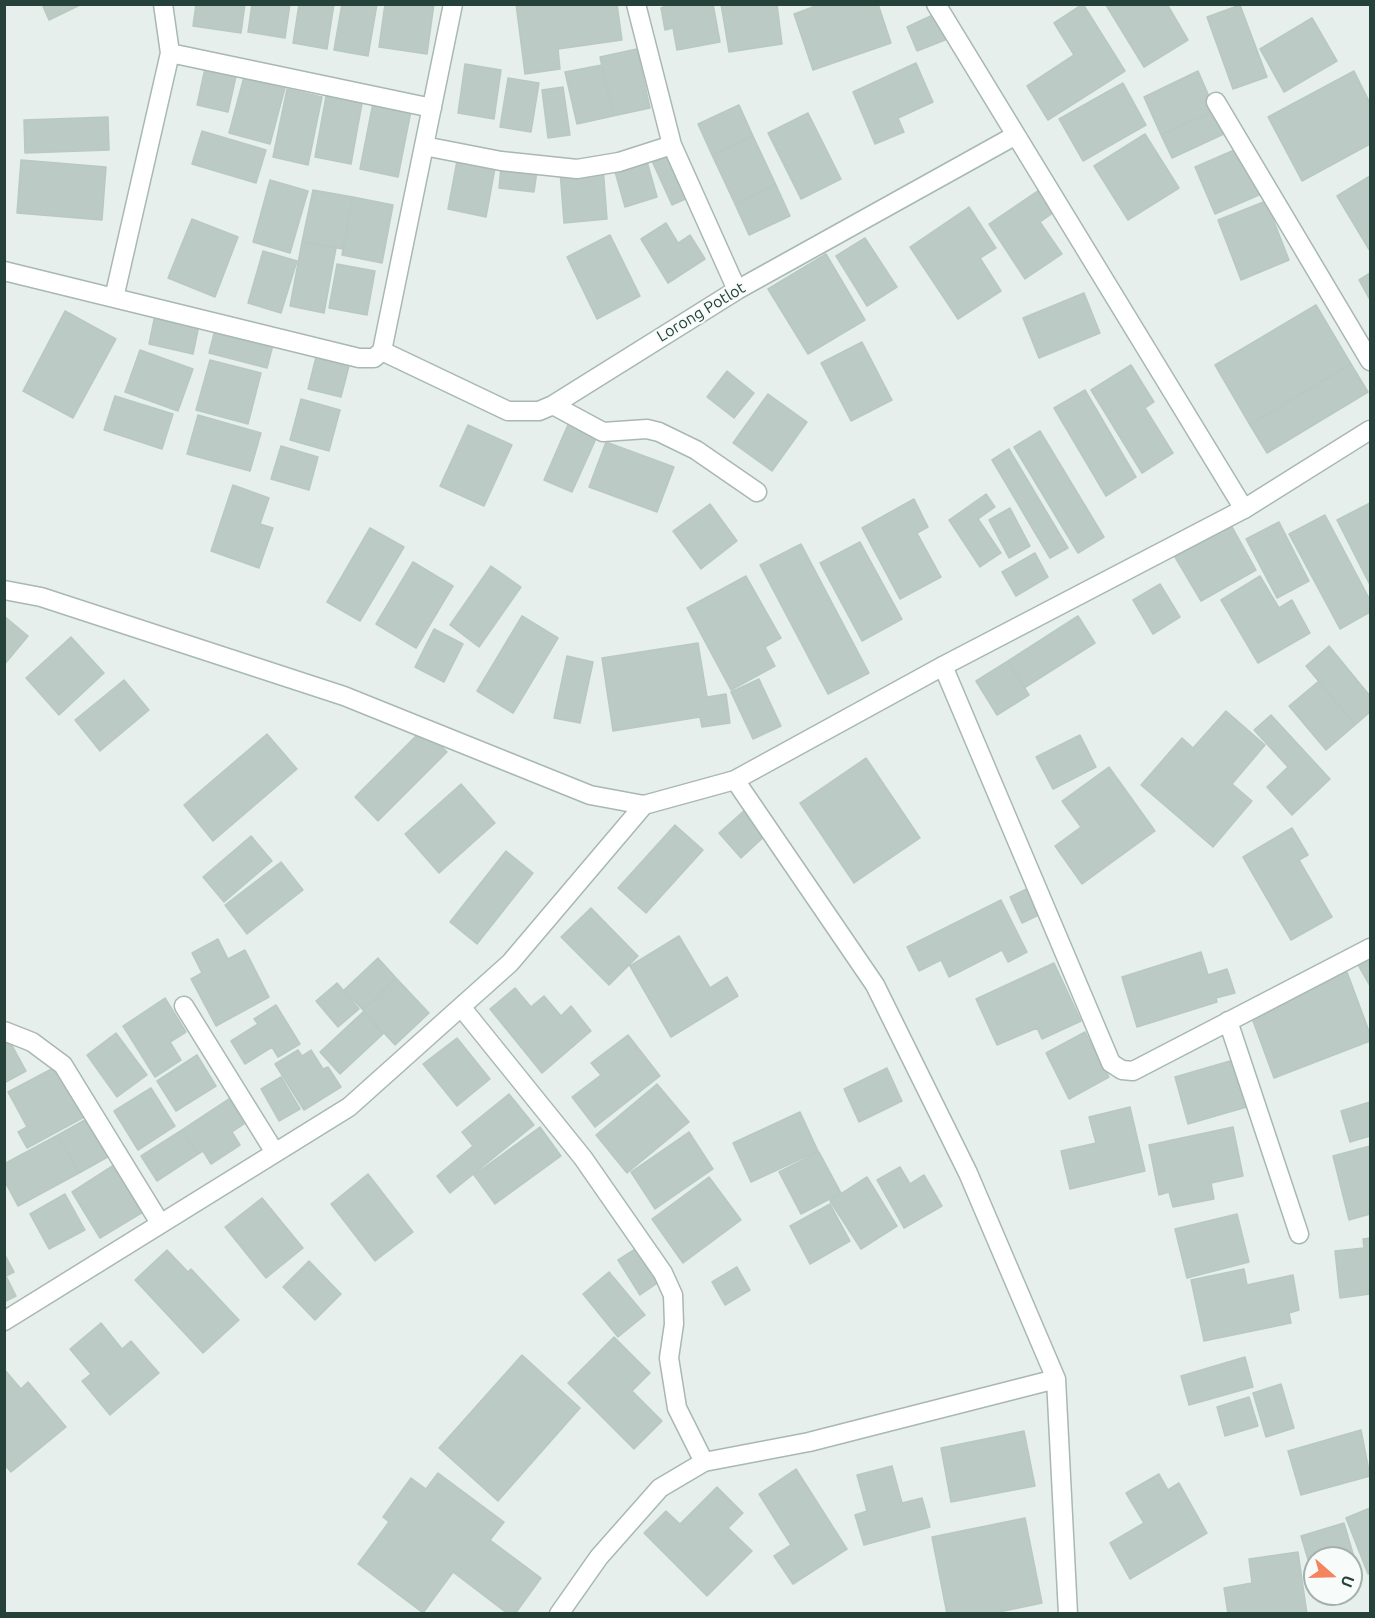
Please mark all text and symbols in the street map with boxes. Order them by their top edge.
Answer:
street label: Lorong Potlot [653,278,749,346]
north arrow [1303,1546,1363,1606]
text: U [1338,1573,1358,1590]

